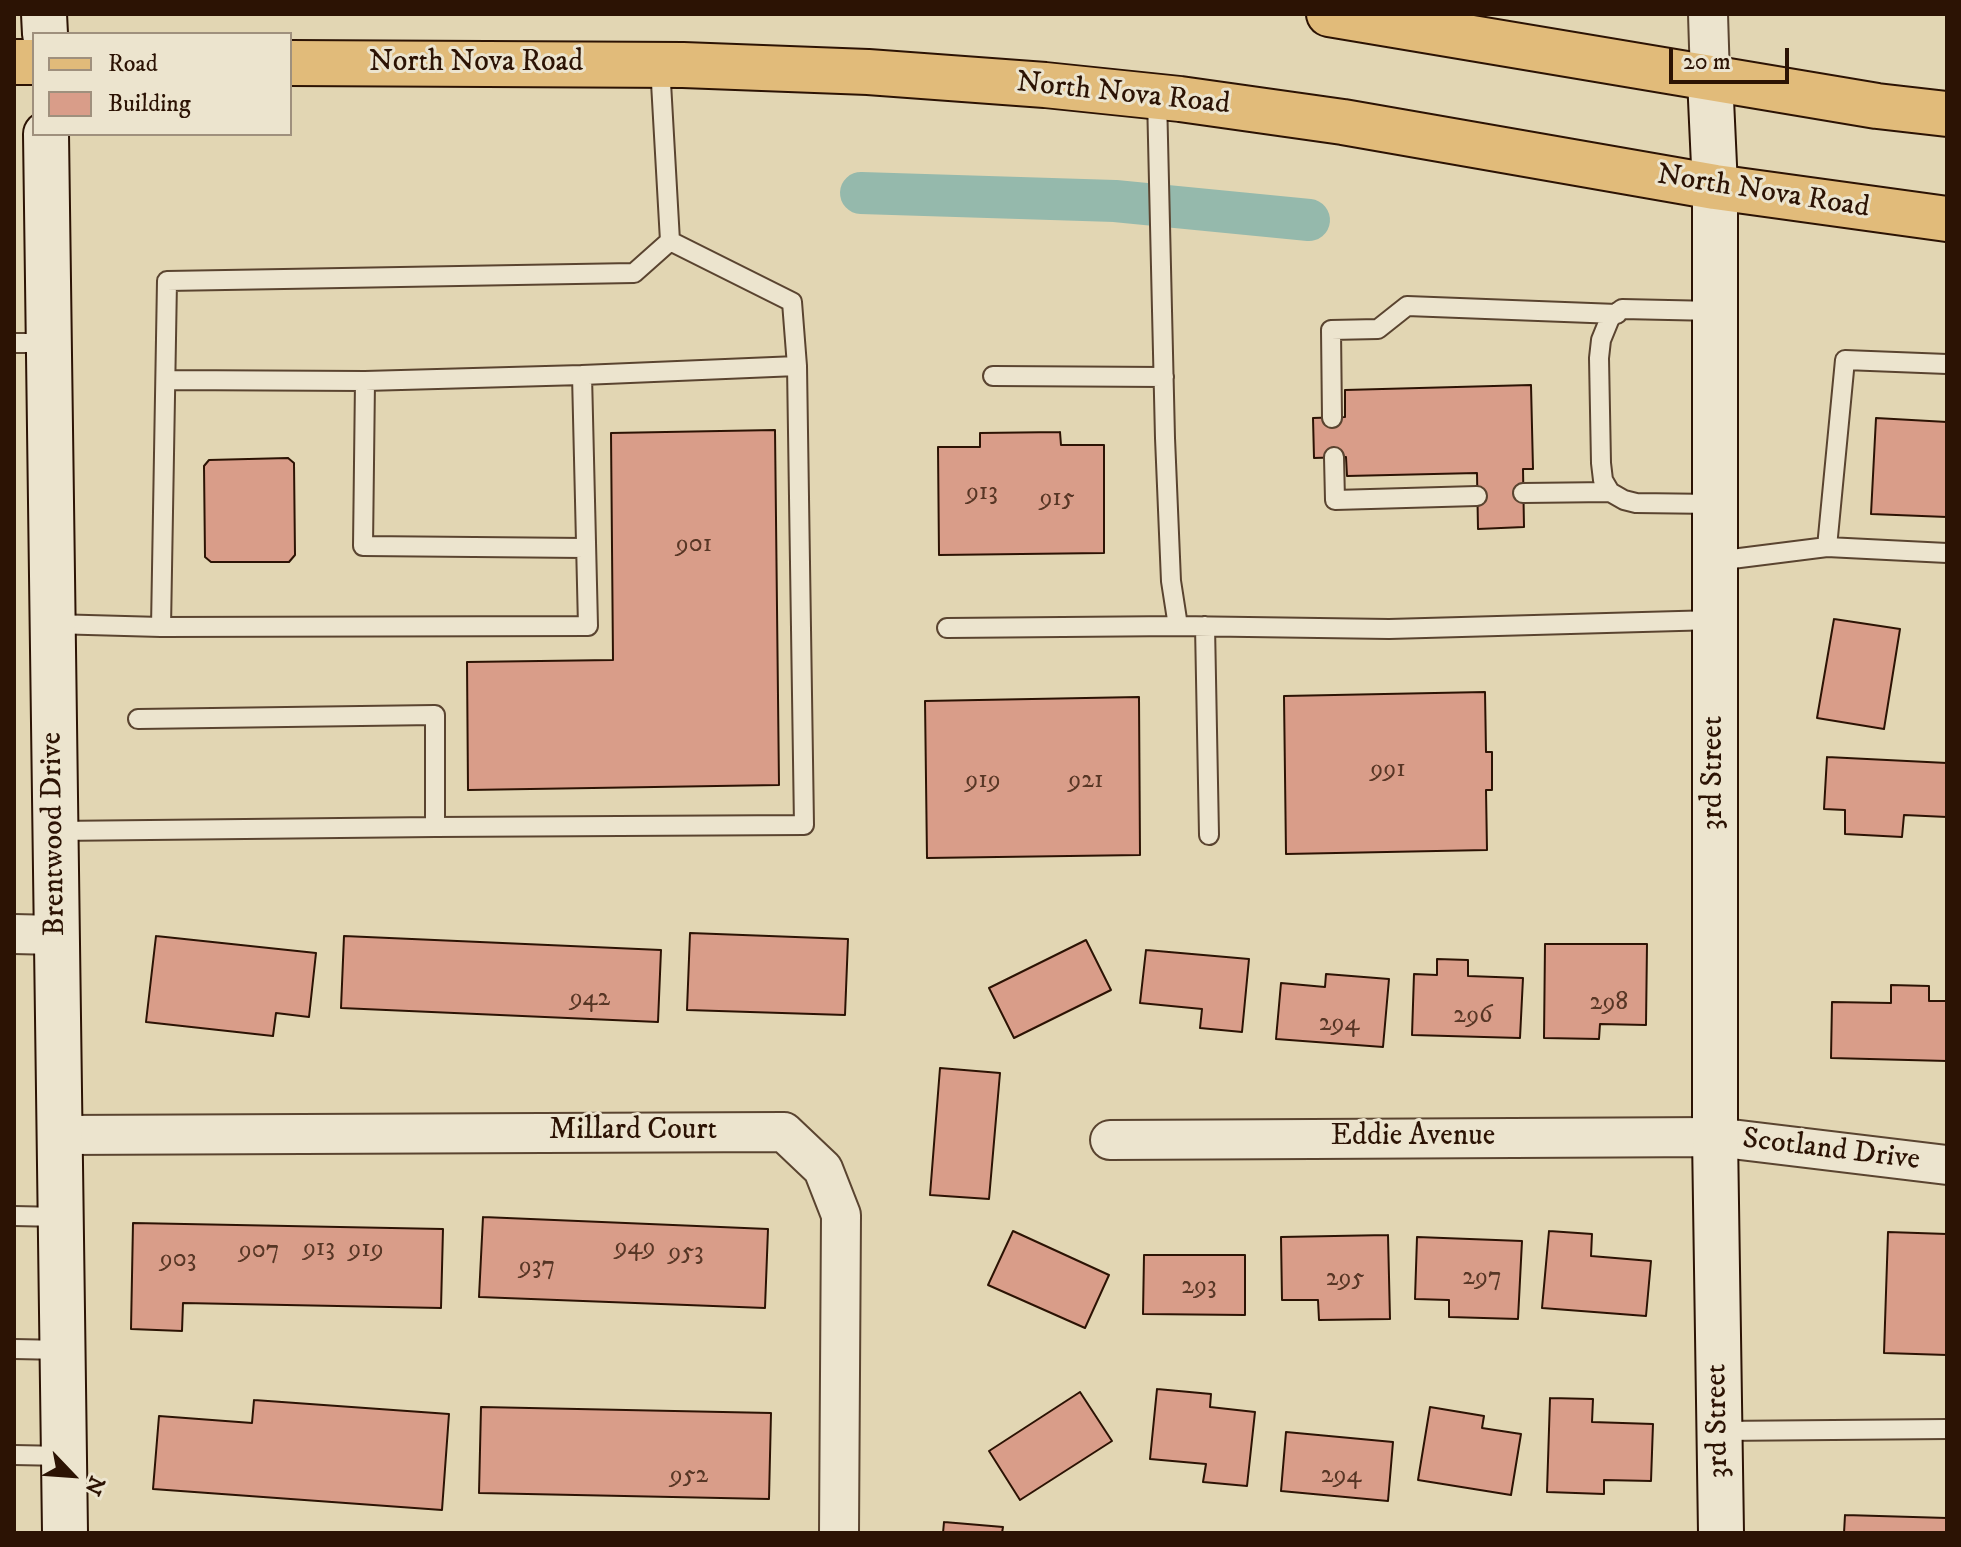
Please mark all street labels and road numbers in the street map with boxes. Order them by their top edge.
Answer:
street label: North Nova Road [369,46,583,82]
street label: North Nova Road [1014,66,1232,124]
street label: North Nova Road [1654,158,1872,228]
street label: 3rd Street [1697,716,1733,830]
street label: Brentwood Drive [35,732,75,936]
street label: Millard Court [549,1114,717,1150]
street label: Eddie Avenue [1331,1120,1495,1156]
street label: Scotland Drive [1740,1122,1922,1180]
street label: 3rd Street [1700,1363,1738,1479]

